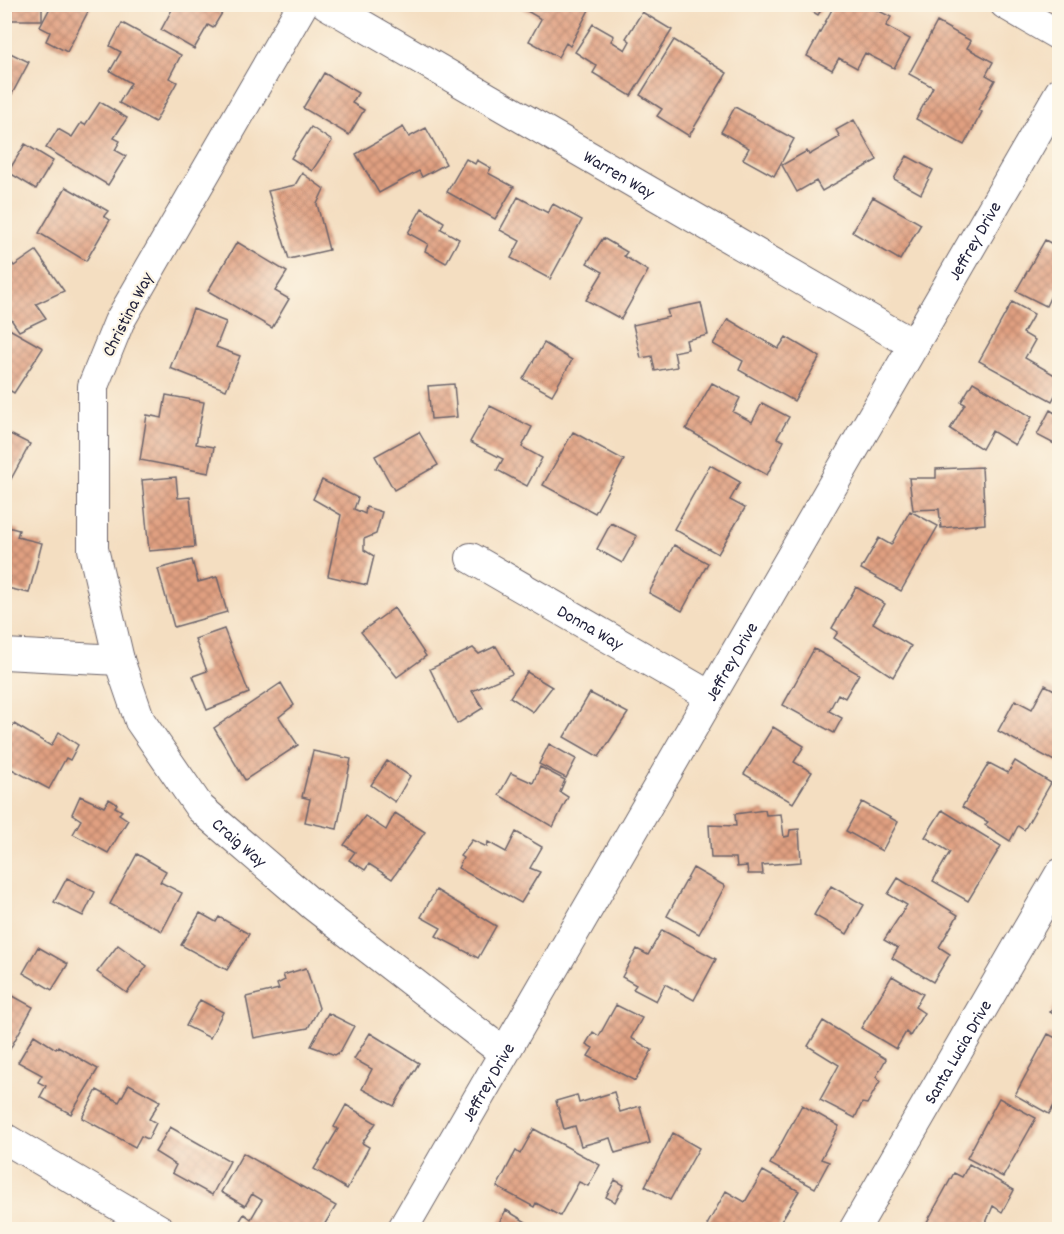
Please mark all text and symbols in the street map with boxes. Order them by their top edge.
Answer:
street label: Warren Way [578,146,659,207]
street label: Jeffrey Drive [944,198,1009,286]
street label: Christina Way [97,268,161,362]
street label: Donna Way [552,600,628,659]
street label: Jeffrey Drive [700,618,766,707]
street label: Craig Way [205,813,272,875]
street label: Santa Lucia Drive [919,996,999,1110]
street label: Jeffrey Drive [457,1039,522,1127]

